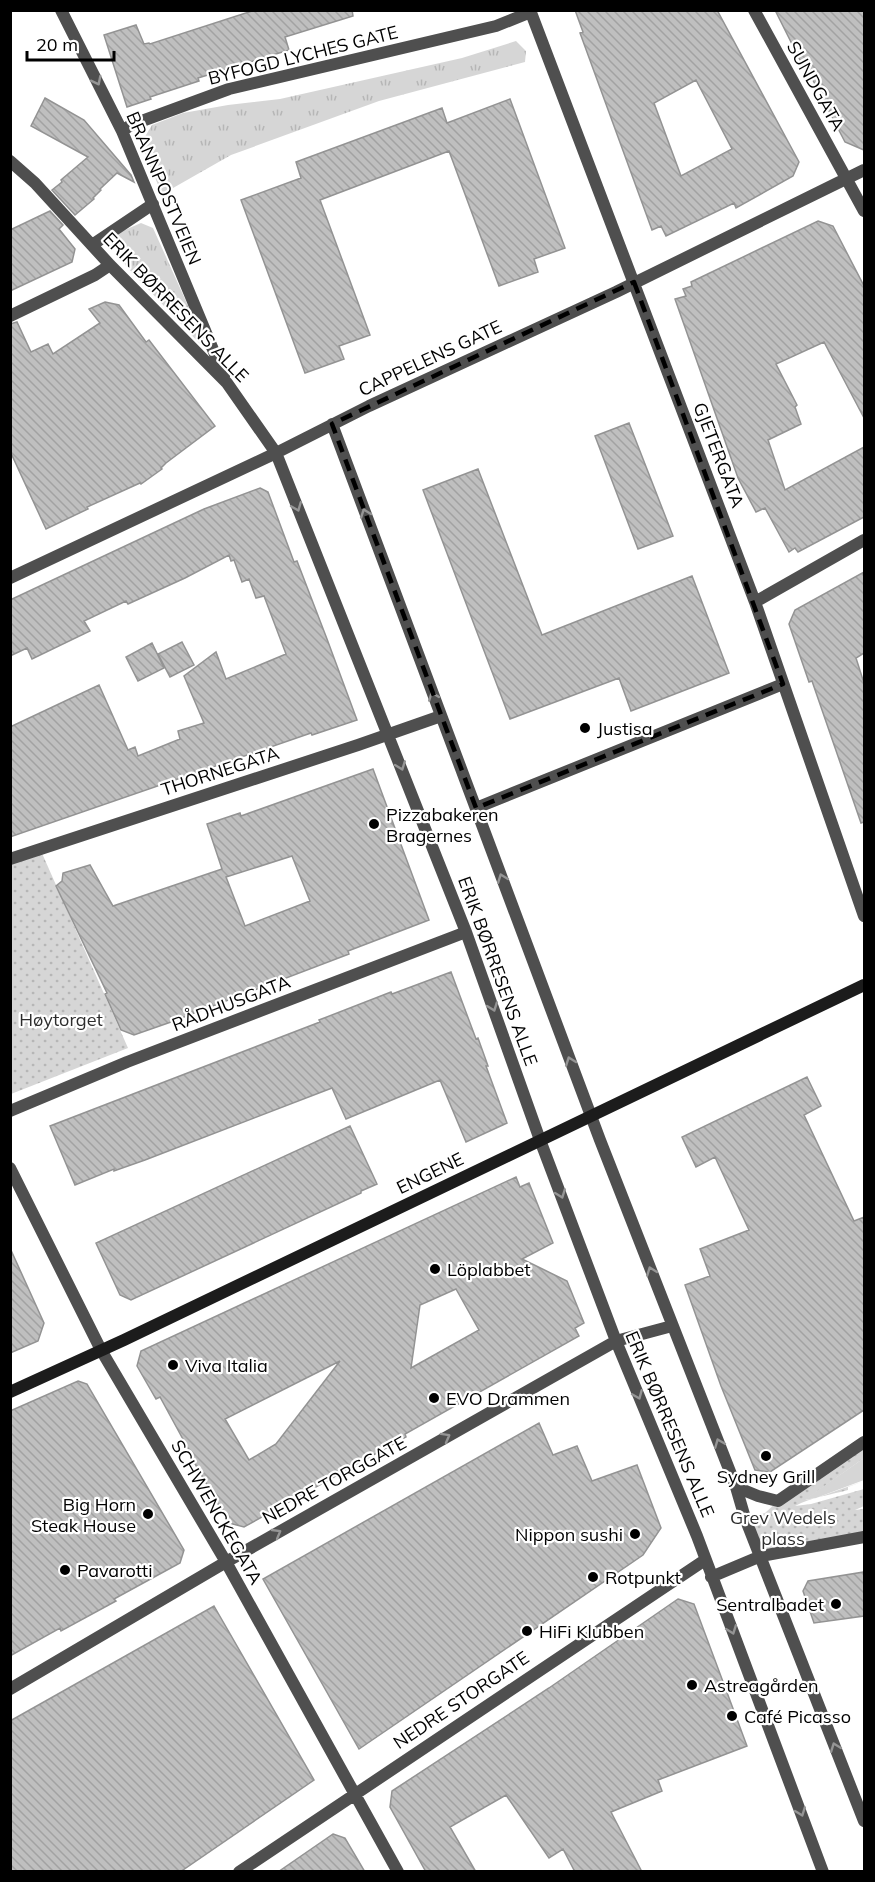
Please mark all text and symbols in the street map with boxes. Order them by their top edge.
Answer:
street label: BYFOGD LYCHES GATE [206,20,400,90]
scale bar [27,24,114,62]
text: 20 m [36,33,78,56]
street label: SUNDGATA [782,37,850,135]
one-way arrow [89,75,101,86]
street label: BRANNPOSTVEIEN [121,108,207,268]
street label: ERIK BØRRESENS ALLE [98,227,254,387]
street label: CAPPELENS GATE [355,315,505,401]
street label: GJETERGATA [688,399,750,511]
one-way arrow [290,501,302,512]
one-way arrow [359,508,372,519]
one-way arrow [428,691,441,701]
place label: Justisa [597,717,652,740]
marker: Justisa [578,721,592,735]
street label: THORNEGATA [158,741,282,801]
one-way arrow [393,760,406,771]
place label: Pizzabakeren Bragernes [386,803,499,847]
marker: Pizzabakeren Bragernes [367,817,381,831]
street label: ERIK BØRRESENS ALLE [453,873,543,1069]
one-way arrow [497,873,509,884]
street label: RÅDHUSGATA [169,970,293,1036]
one-way arrow [485,1001,498,1012]
park label: Høytorget [19,1008,103,1031]
one-way arrow [565,1056,578,1067]
street label: ENGENE [393,1147,467,1199]
one-way arrow [553,1189,566,1199]
place label: Löplabbet [447,1258,531,1281]
marker: Löplabbet [428,1262,442,1276]
one-way arrow [645,1266,658,1277]
street label: ERIK BØRRESENS ALLE [620,1328,720,1520]
place label: Viva Italia [185,1354,268,1377]
marker: Viva Italia [166,1358,180,1372]
place label: EVO Drammen [446,1387,570,1410]
one-way arrow [631,1389,643,1400]
marker: EVO Drammen [427,1391,441,1405]
street label: NEDRE TORGGATE [258,1431,410,1529]
one-way arrow [440,1433,451,1444]
street label: SCHWENCKEGATA [166,1436,268,1588]
one-way arrow [713,1439,726,1449]
marker: Sydney Grill [759,1449,773,1463]
place label: Sydney Grill [717,1465,815,1488]
place label: Big Horn Steak House [31,1493,136,1537]
park label: Grev Wedels plass [730,1506,836,1550]
marker: Big Horn Steak House [141,1507,155,1521]
place label: Nippon sushi [515,1523,623,1546]
marker: Nippon sushi [628,1527,642,1541]
one-way arrow [271,1529,281,1540]
place label: Pavarotti [77,1559,152,1582]
marker: Pavarotti [58,1563,72,1577]
place label: Rotpunkt [605,1566,681,1589]
marker: Rotpunkt [586,1570,600,1584]
place label: Sentralbadet [716,1593,824,1616]
marker: Sentralbadet [829,1597,843,1611]
place label: HiFi Klubben [539,1620,644,1643]
marker: HiFi Klubben [520,1624,534,1638]
one-way arrow [725,1624,737,1635]
street label: NEDRE STORGATE [389,1646,533,1754]
place label: Astreagården [704,1674,818,1697]
marker: Astreagården [685,1678,699,1692]
place label: Café Picasso [744,1705,851,1728]
marker: Café Picasso [725,1709,739,1723]
one-way arrow [830,1742,843,1752]
one-way arrow [794,1806,807,1817]

